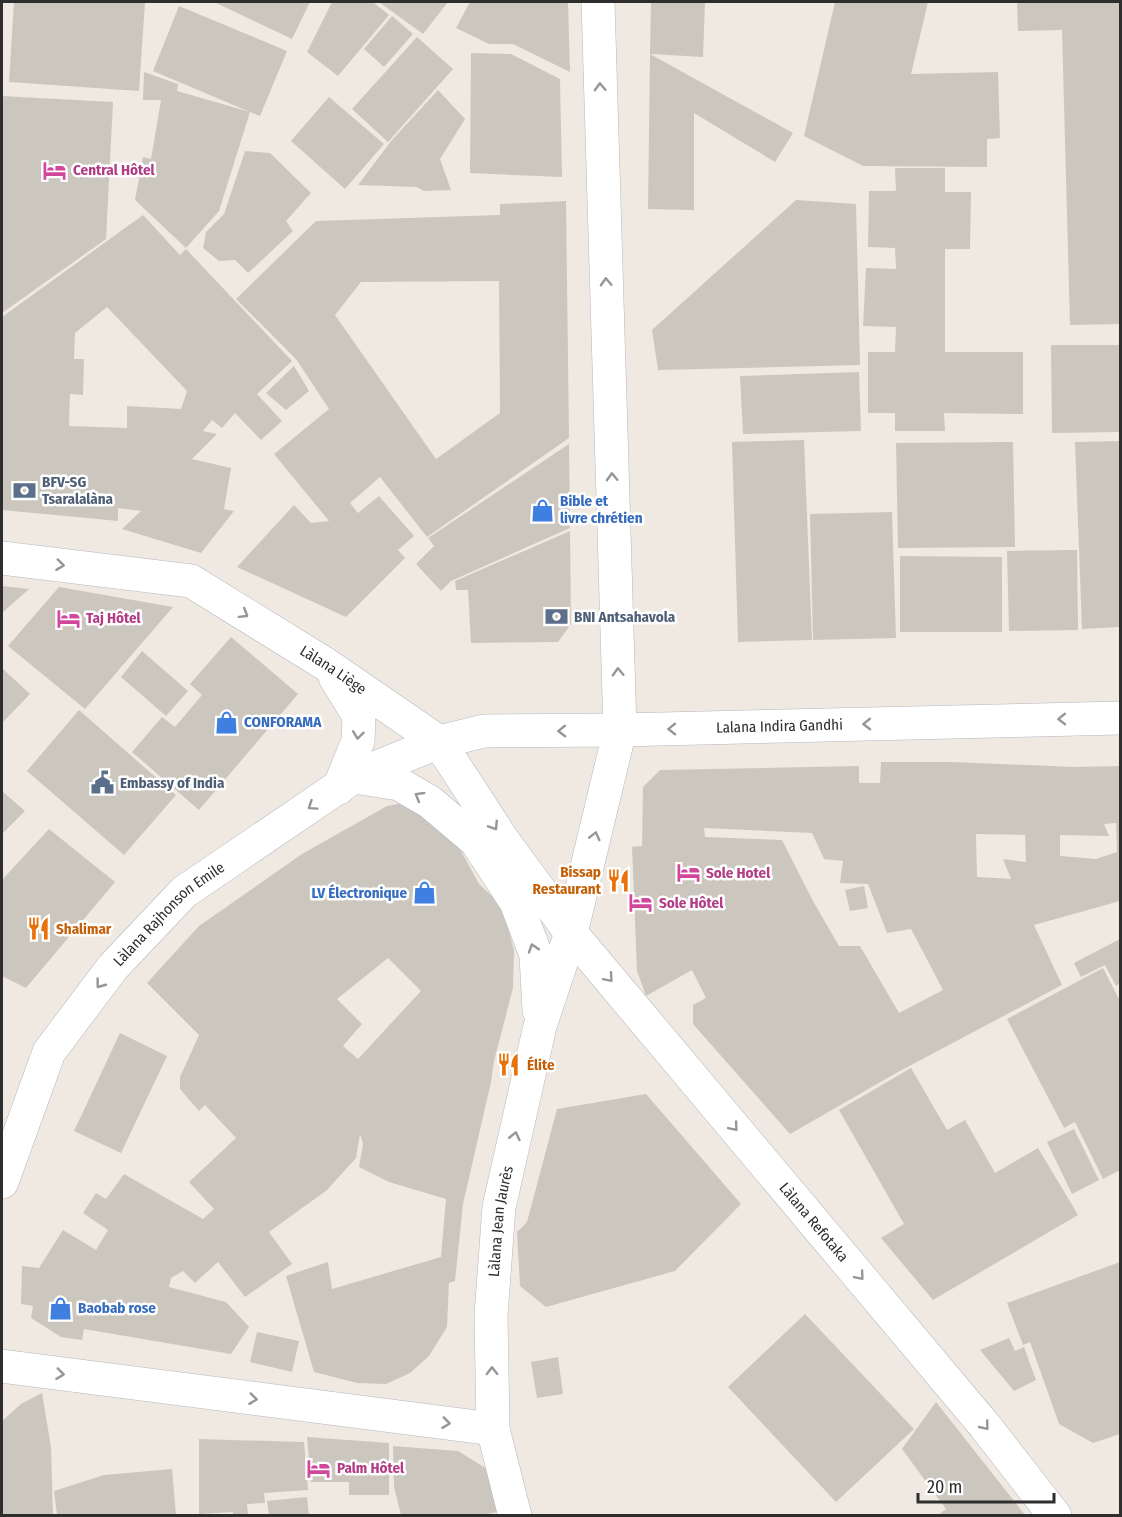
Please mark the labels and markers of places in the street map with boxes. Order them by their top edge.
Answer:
hotel icon: Central Hôtel [42,157,68,183]
place label: Central Hôtel [73,161,156,179]
place label: BFV-SG Tsaralalàna [42,473,114,508]
bank icon: BFV-SG Tsaralalàna [11,478,37,504]
place label: Bible et livre chrétien [560,492,643,527]
shop icon: Bible et livre chrétien [529,497,555,523]
bank icon: BNI Antsahavola [543,604,569,630]
hotel icon: Taj Hôtel [55,605,81,631]
place label: BNI Antsahavola [574,608,676,626]
place label: Taj Hôtel [86,609,142,627]
shop icon: CONFORAMA [213,709,239,735]
place label: CONFORAMA [244,713,322,731]
public building icon: Embassy of India [89,770,115,796]
place label: Embassy of India [120,774,225,792]
hotel icon: Sole Hotel [675,860,701,886]
place label: Bissap Restaurant [533,863,602,898]
place label: Sole Hotel [706,864,771,882]
restaurant icon: Bissap Restaurant [606,868,632,894]
shop icon: LV Électronique [412,880,438,906]
place label: LV Électronique [311,884,407,902]
hotel icon: Sole Hôtel [628,890,654,916]
place label: Sole Hôtel [659,894,724,912]
restaurant icon: Shalimar [25,916,51,942]
place label: Shalimar [56,920,112,938]
restaurant icon: Élite [496,1052,522,1078]
place label: Élite [527,1056,555,1074]
shop icon: Baobab rose [47,1295,73,1321]
place label: Baobab rose [78,1299,156,1317]
hotel icon: Palm Hôtel [306,1455,332,1481]
place label: Palm Hôtel [337,1459,405,1477]

